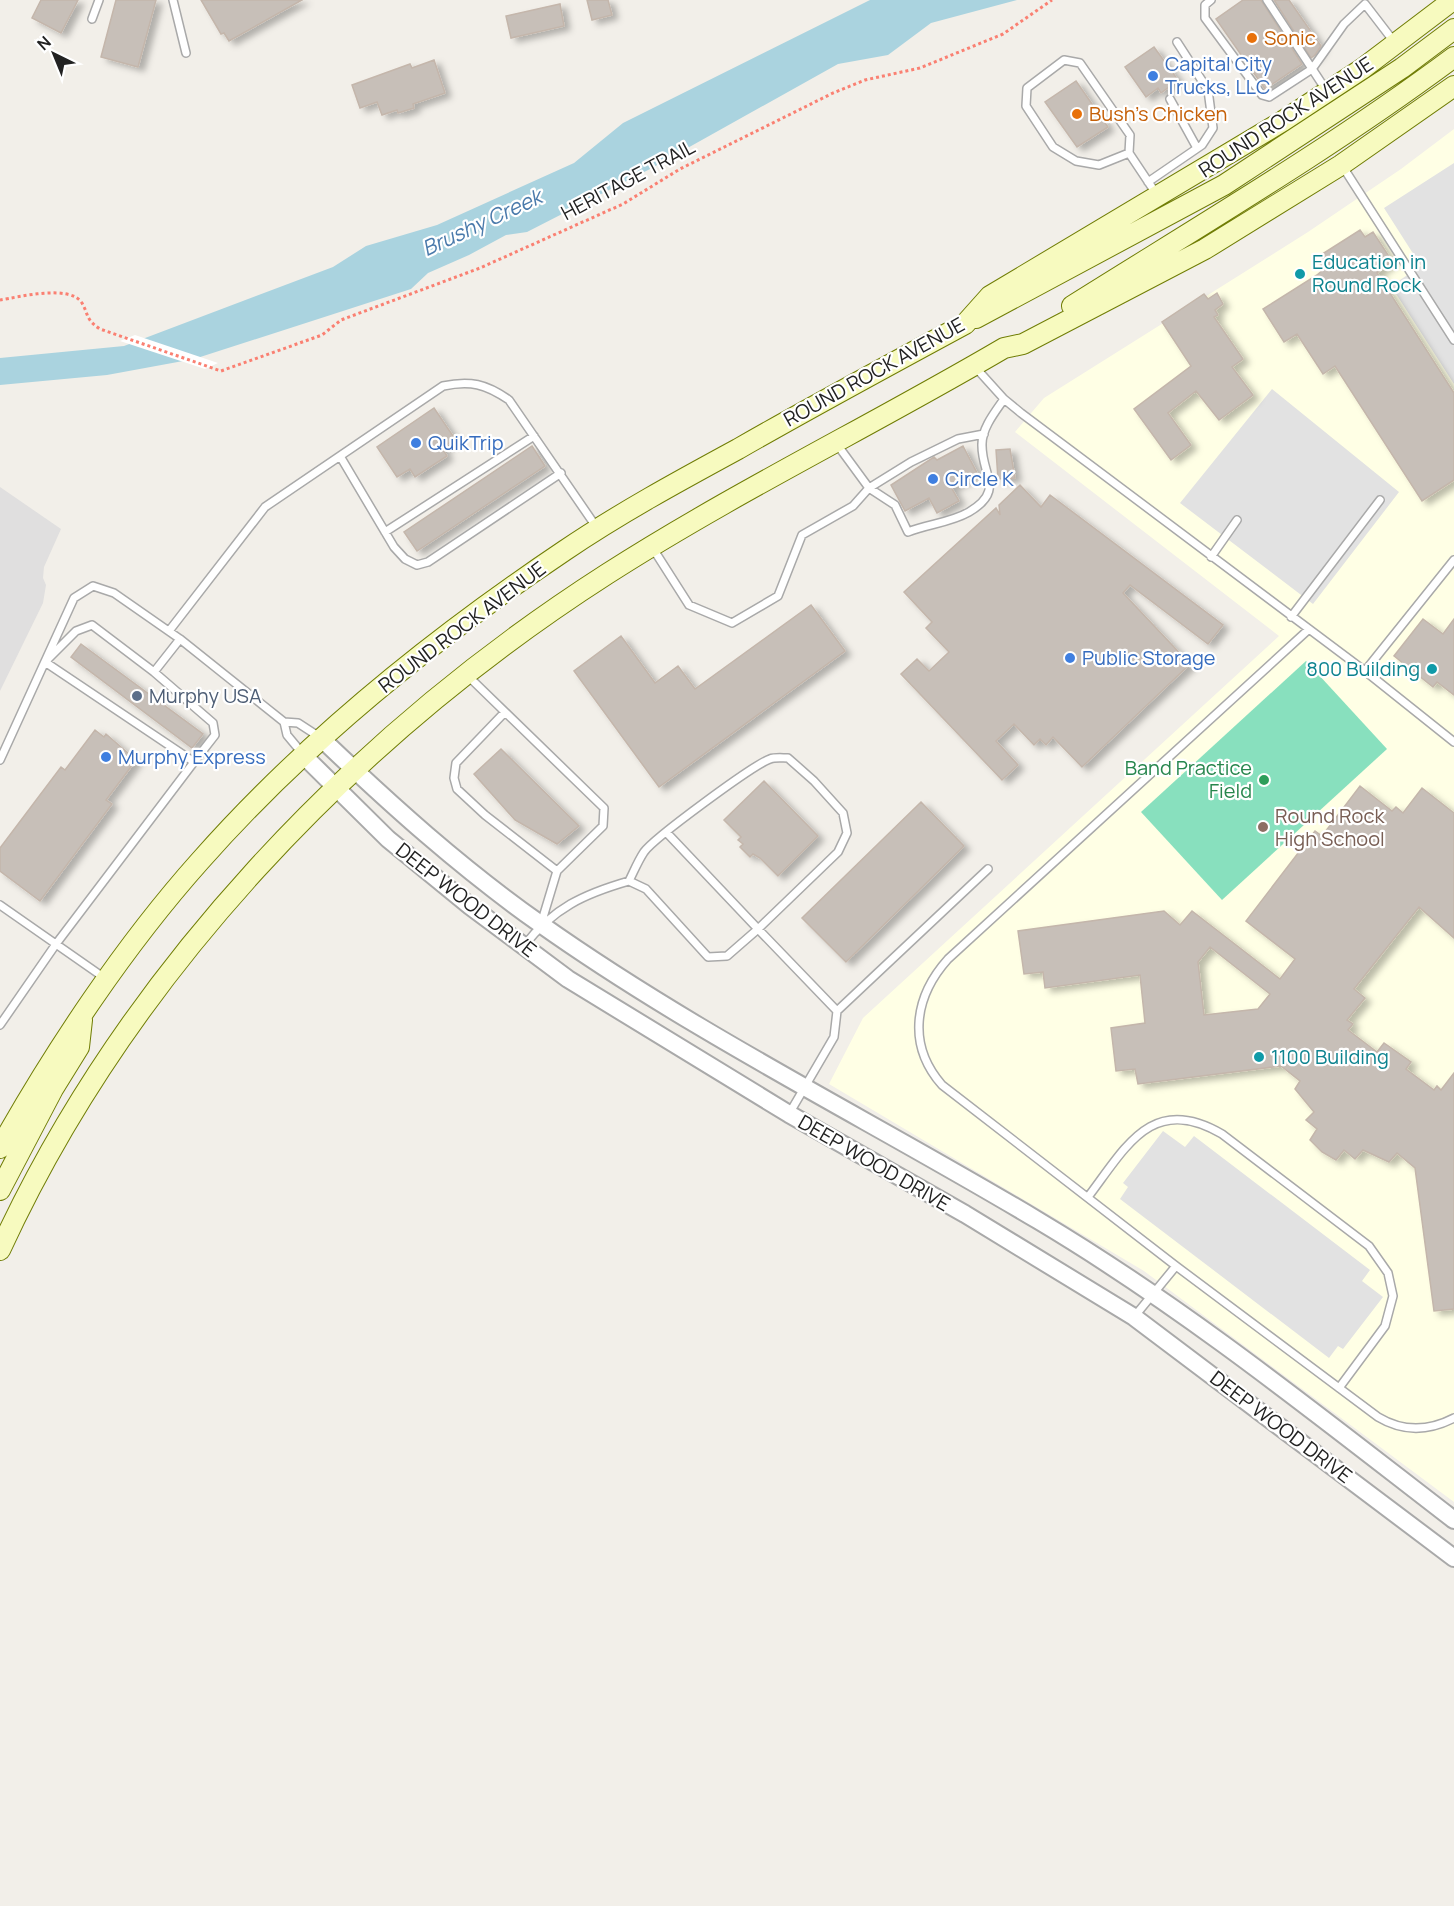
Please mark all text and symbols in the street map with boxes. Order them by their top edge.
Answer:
north arrow [24,24,84,84]
place label: Sonic [1264,24,1316,51]
text: N [32,31,55,55]
marker: Sonic [1245,31,1259,45]
place label: Capital City Trucks, LLC [1165,50,1272,100]
street label: ROUND ROCK AVENUE [1193,50,1378,183]
marker: Capital City Trucks, LLC [1146,69,1160,83]
place label: Bush's Chicken [1089,100,1227,127]
marker: Bush's Chicken [1070,107,1084,121]
street label: HERITAGE TRAIL [556,133,699,226]
water label: Brushy Creek [417,181,548,262]
place label: Education in Round Rock [1312,248,1426,298]
marker: Education in Round Rock [1293,267,1307,281]
street label: ROUND ROCK AVENUE [778,311,969,433]
place label: QuikTrip [428,429,504,456]
marker: QuikTrip [409,436,423,450]
place label: Circle K [945,465,1014,492]
marker: Circle K [926,472,940,486]
street label: ROUND ROCK AVENUE [373,555,551,698]
place label: Public Storage [1082,644,1215,671]
marker: Public Storage [1063,651,1077,665]
place label: 800 Building [1306,655,1420,682]
marker: 800 Building [1425,662,1439,676]
place label: Murphy USA [149,682,262,709]
marker: Murphy USA [130,689,144,703]
place label: Murphy Express [118,743,266,770]
marker: Murphy Express [99,750,113,764]
place label: Band Practice Field [1125,754,1252,804]
marker: Band Practice Field [1257,773,1271,787]
place label: Round Rock High School [1275,802,1385,852]
marker: Round Rock High School [1256,820,1270,834]
street label: DEEP WOOD DRIVE [391,836,542,963]
place label: 1100 Building [1271,1043,1389,1070]
marker: 1100 Building [1252,1050,1266,1064]
street label: DEEP WOOD DRIVE [793,1108,955,1217]
street label: DEEP WOOD DRIVE [1205,1364,1358,1489]

